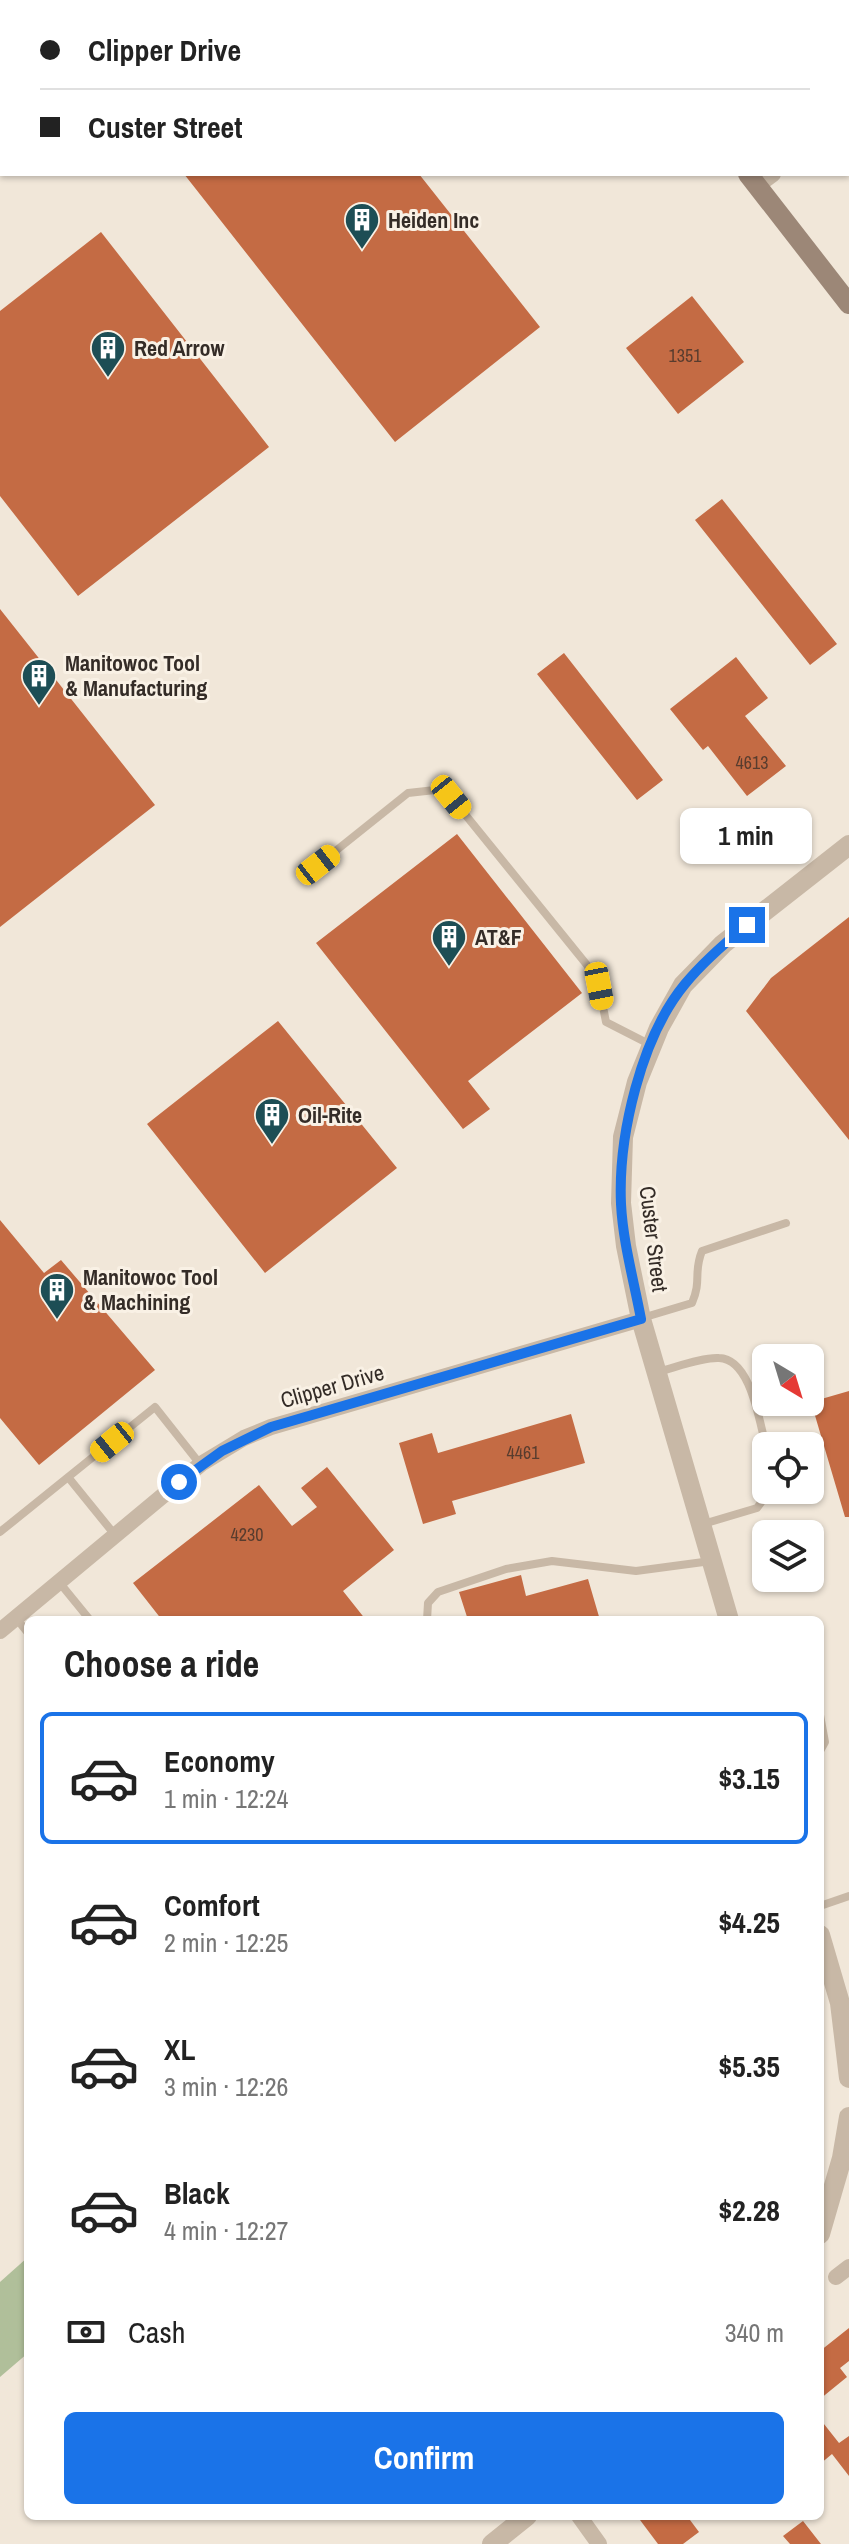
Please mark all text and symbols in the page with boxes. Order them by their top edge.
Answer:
text: Clipper Drive [88,30,241,70]
text: Custer Street [88,107,242,147]
building icon: Heiden Inc [343,201,381,251]
place label: Heiden Inc [388,205,479,235]
building icon: Red Arrow [89,329,127,379]
place label: Red Arrow [134,333,226,363]
house number: 1351 [669,343,702,368]
place label: Manitowoc Tool & Manufacturing [65,648,207,703]
building icon: Manitowoc Tool & Manufacturing [20,657,58,707]
house number: 4613 [736,750,768,775]
car [427,771,475,823]
callout: 1 min [681,809,813,865]
text: 1 min [718,818,774,853]
car [292,841,344,889]
route end [729,907,765,943]
building icon: AT&F [430,918,468,968]
place label: AT&F [475,922,522,952]
car [583,960,615,1012]
building icon: Oil-Rite [253,1096,291,1146]
place label: Oil-Rite [298,1100,362,1130]
street label: Custer Street [633,1184,675,1294]
place label: Manitowoc Tool & Machining [83,1262,218,1317]
building icon: Manitowoc Tool & Machining [38,1271,76,1321]
north arrow [752,1344,824,1416]
map controls [752,1344,824,1592]
street label: Clipper Drive [277,1357,387,1415]
car [86,1418,138,1466]
button: locate [752,1432,824,1504]
house number: 4461 [507,1440,540,1465]
route start [161,1464,197,1500]
button: layers [752,1520,824,1592]
house number: 4230 [231,1522,263,1547]
text: Choose a ride [64,1640,259,1688]
text: Economy [164,1741,275,1781]
icon: car [68,1742,140,1814]
text: $3.15 [718,1758,780,1798]
text: 1 min · 12:24 [164,1781,288,1816]
text: Comfort [164,1885,260,1925]
icon: car [68,1886,140,1958]
text: $4.25 [718,1902,780,1942]
text: 2 min · 12:25 [164,1925,288,1960]
text: XL [164,2029,195,2069]
icon: car [68,2030,140,2102]
text: $5.35 [718,2046,780,2086]
text: 3 min · 12:26 [164,2069,288,2104]
text: Black [164,2173,230,2213]
icon: car [68,2174,140,2246]
text: $2.28 [718,2190,780,2230]
text: 4 min · 12:27 [164,2213,288,2248]
icon: cash [64,2310,108,2354]
text: Cash [128,2312,185,2352]
text: 340 m [725,2315,784,2350]
button: Confirm [64,2412,784,2504]

